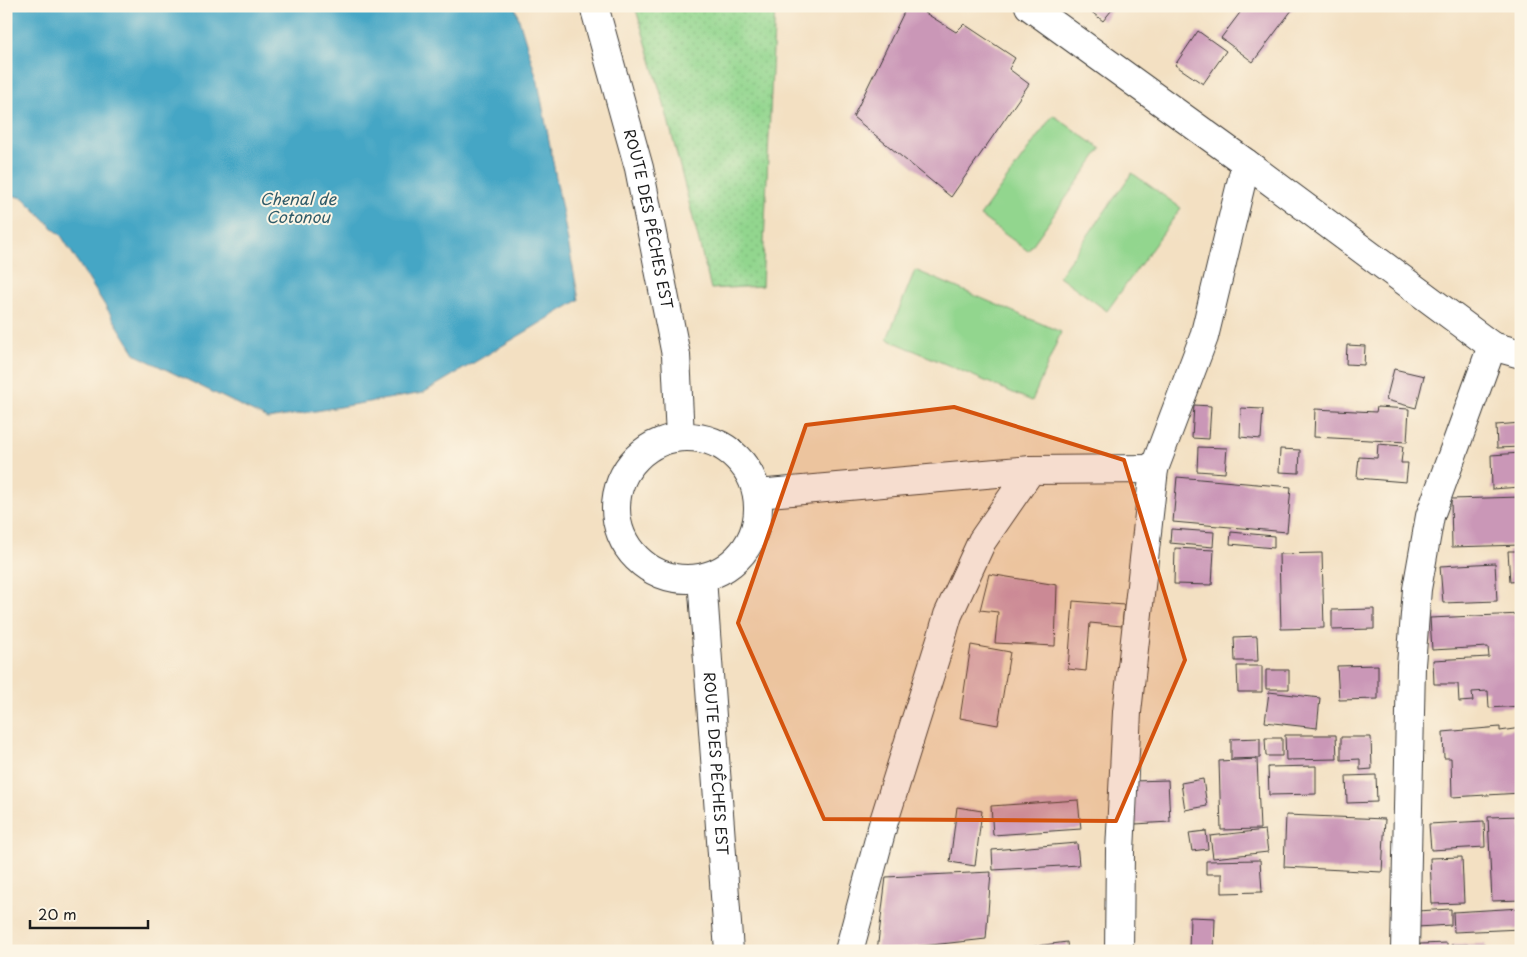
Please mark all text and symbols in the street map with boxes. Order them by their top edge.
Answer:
street label: ROUTE DES PÊCHES EST [619,126,680,312]
water label: Chenal de Cotonou [260,186,337,228]
street label: ROUTE DES PÊCHES EST [699,671,735,857]
scale bar [30,897,148,929]
text: 20 m [38,902,77,925]

